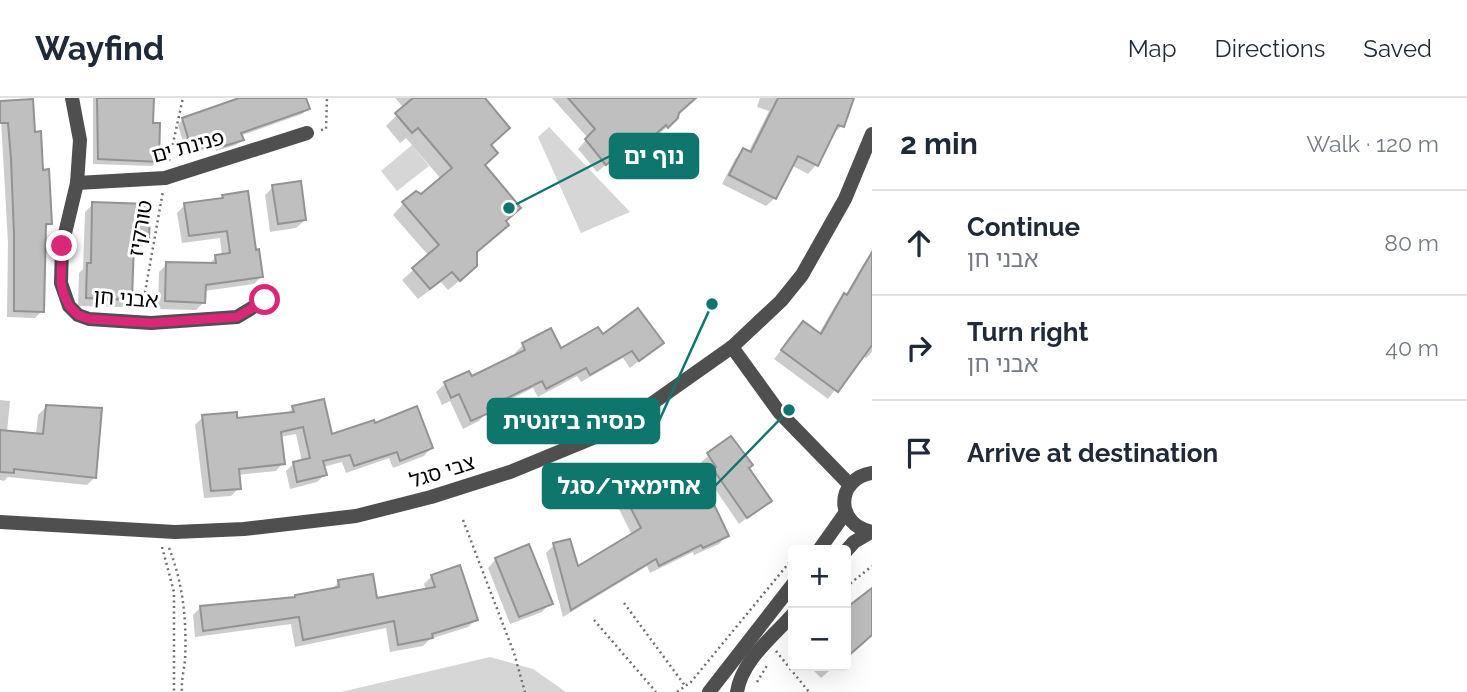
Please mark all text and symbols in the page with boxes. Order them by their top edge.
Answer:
text: Wayfind [35,29,164,68]
text: Map [1128,34,1177,63]
text: Directions [1215,34,1325,63]
text: Saved [1363,34,1432,63]
street label: פנינת ים [149,124,227,168]
text: 2 min [900,126,978,161]
text: Walk · 120 m [1306,130,1439,157]
callout: נוף ים [610,134,698,178]
text: נוף ים [624,142,684,169]
street label: טורקיז [123,198,157,258]
text: Continue [967,212,1080,242]
icon: ahead [900,224,938,262]
text: 80 m [1384,229,1439,256]
route end [46,230,77,261]
text: אבני חן [967,245,1039,272]
street label: אבני חן [93,283,159,313]
route start [249,284,280,315]
text: Turn right [967,317,1088,347]
icon: right [900,329,938,367]
text: 40 m [1385,334,1439,361]
text: אבני חן [967,350,1039,377]
callout: כנסיה ביזנטית [488,399,659,443]
text: כנסיה ביזנטית [503,407,645,434]
icon: arrive [900,434,938,472]
text: Arrive at destination [967,438,1218,468]
street label: צבי סגל [406,449,478,493]
callout: אחימאיר/סגל [543,464,715,508]
text: אחימאיר/סגל [557,472,701,499]
map controls [788,545,851,671]
button: + [788,545,851,608]
button: − [788,608,851,671]

